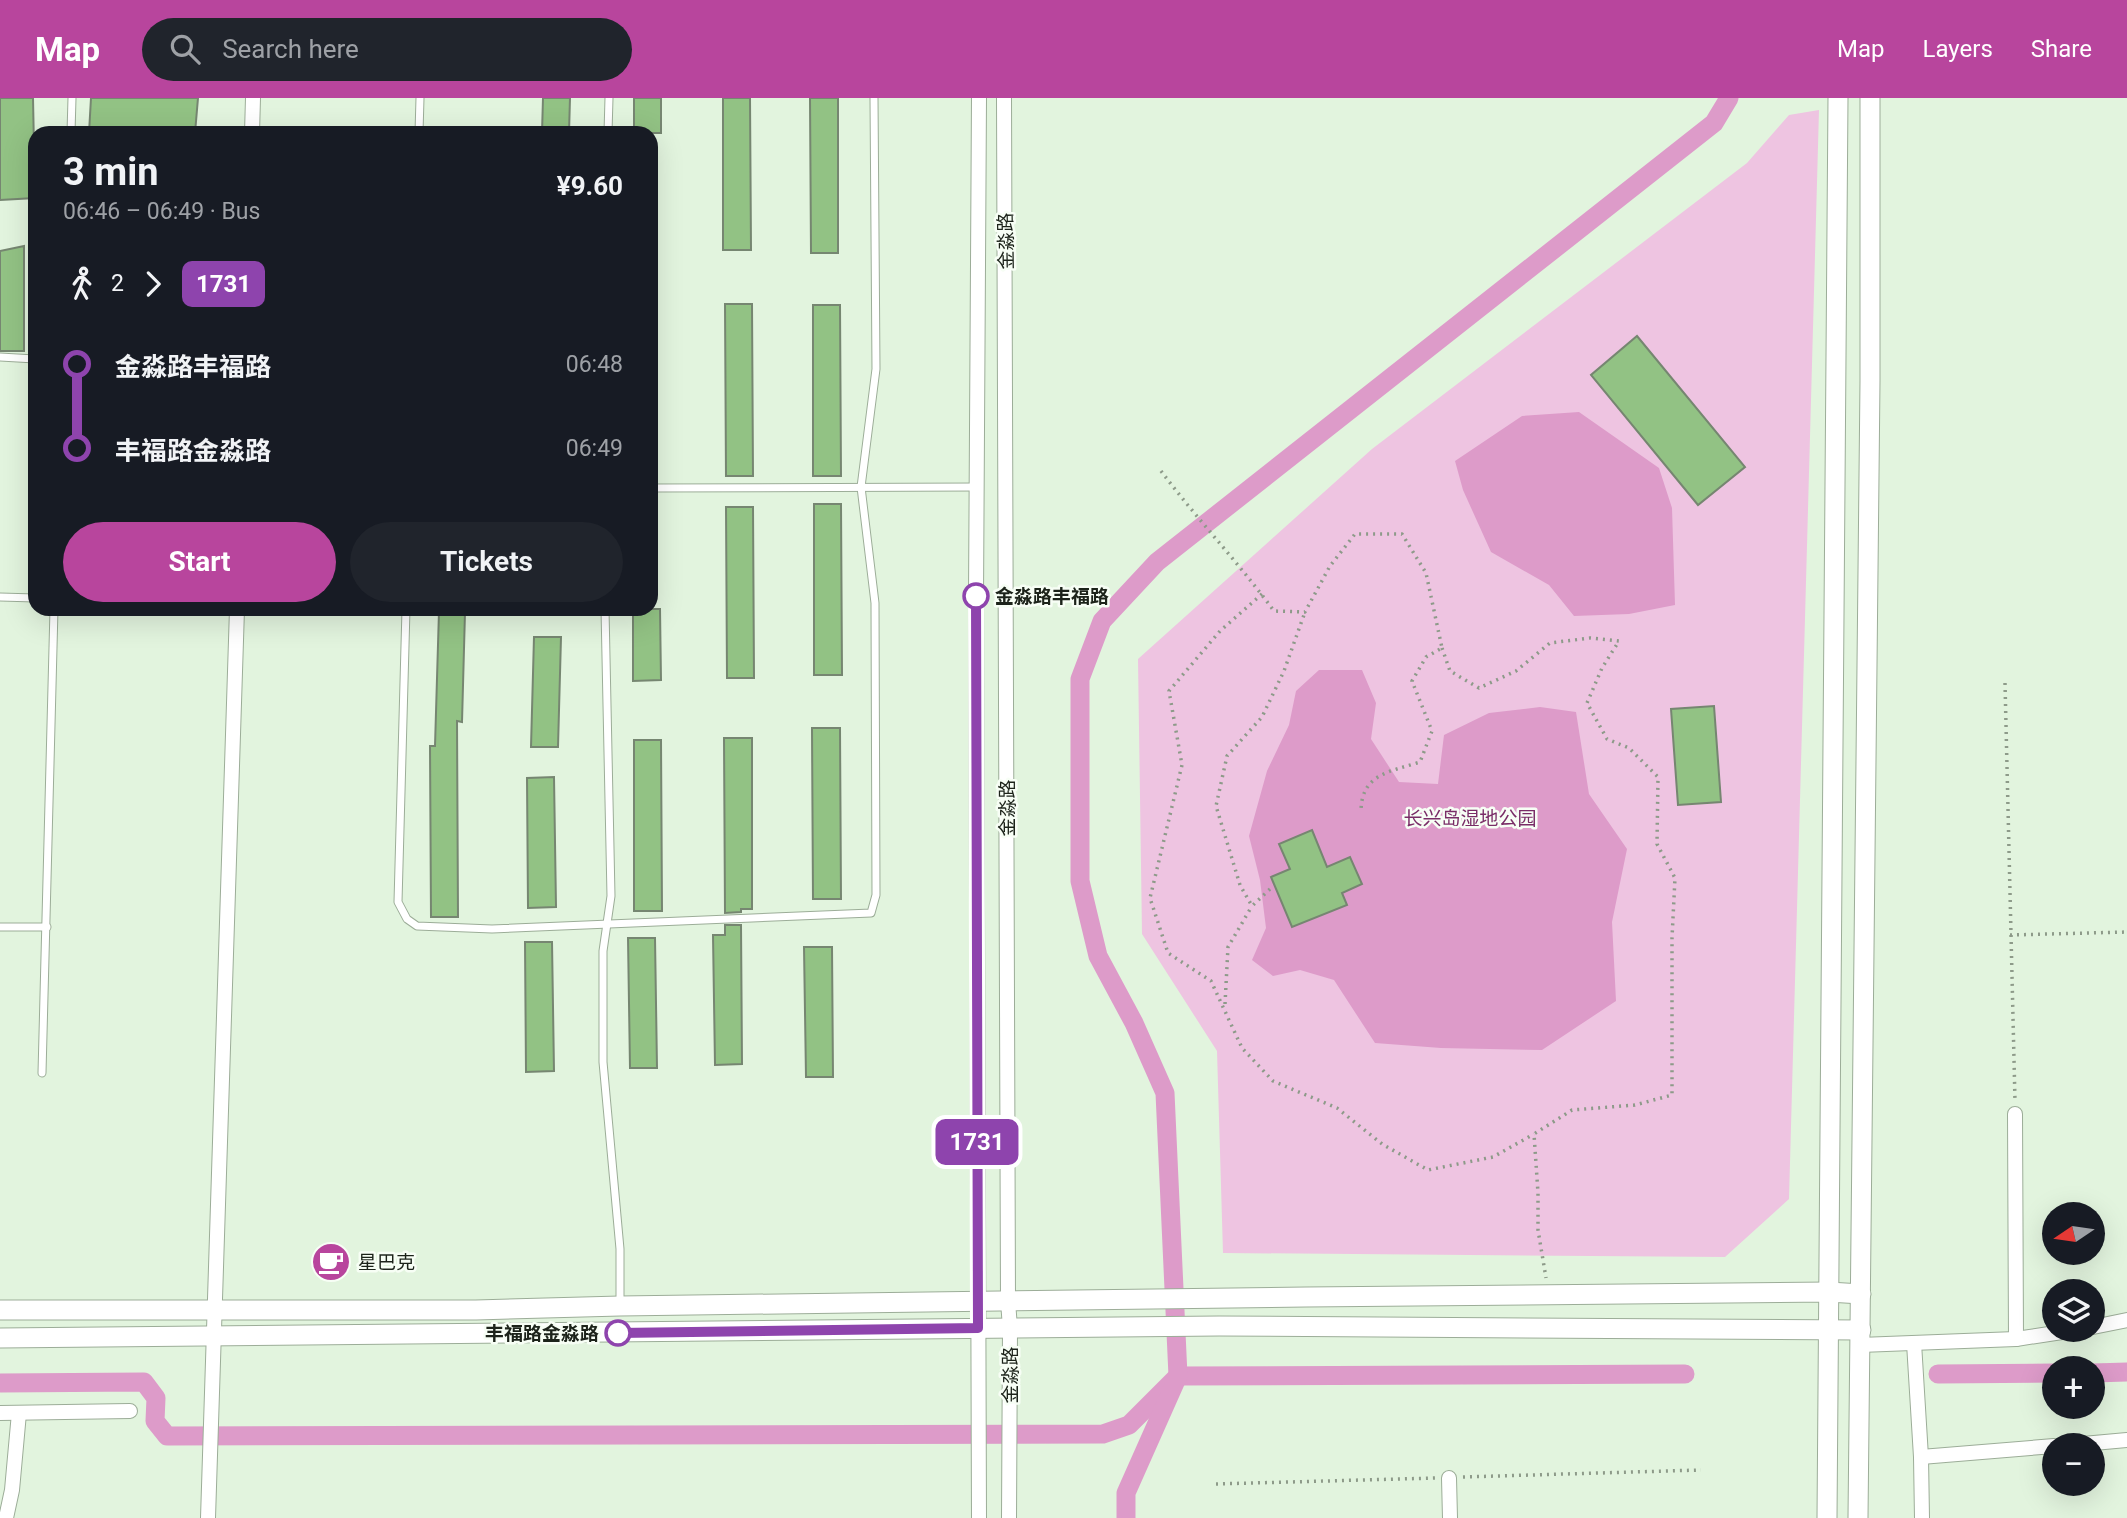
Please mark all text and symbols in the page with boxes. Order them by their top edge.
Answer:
search box [142,18,632,81]
text: Map [35,30,100,69]
icon: search [166,30,204,68]
text: Search here [222,34,359,64]
text: Map [1837,35,1885,63]
text: Layers [1923,35,1993,63]
text: Share [2031,35,2092,63]
text: 3 min [63,150,159,194]
text: ¥9.60 [557,171,623,201]
text: 06:46 – 06:49 · Bus [63,198,260,225]
street label: 金淼路 [994,212,1018,270]
icon: walk [63,265,101,303]
icon: forward [134,265,172,303]
text: 2 [111,270,124,297]
text: 1731 [196,270,251,298]
text: 06:48 [566,351,623,378]
text: 金淼路丰福路 [115,352,271,382]
text: 06:49 [566,435,623,462]
text: 丰福路金淼路 [115,436,271,466]
button: Start [63,522,336,602]
button: Tickets [350,522,623,602]
marker: 金淼路丰福路 [963,583,989,609]
place label: 金淼路丰福路 [995,585,1109,608]
street label: 金淼路 [996,779,1019,837]
park label: 长兴岛湿地公园 [1403,807,1537,830]
line badge: 1731 [928,1119,1026,1165]
text: 1731 [949,1128,1005,1156]
north arrow [2042,1202,2105,1265]
map controls [2042,1202,2105,1496]
cafe icon: 星巴克 [310,1241,352,1283]
place label: 星巴克 [358,1251,415,1274]
button: layers [2042,1279,2105,1342]
marker: 丰福路金淼路 [605,1320,631,1346]
place label: 丰福路金淼路 [485,1322,599,1345]
street label: 金淼路 [999,1346,1022,1404]
button: + [2042,1356,2105,1419]
button: − [2042,1433,2105,1496]

